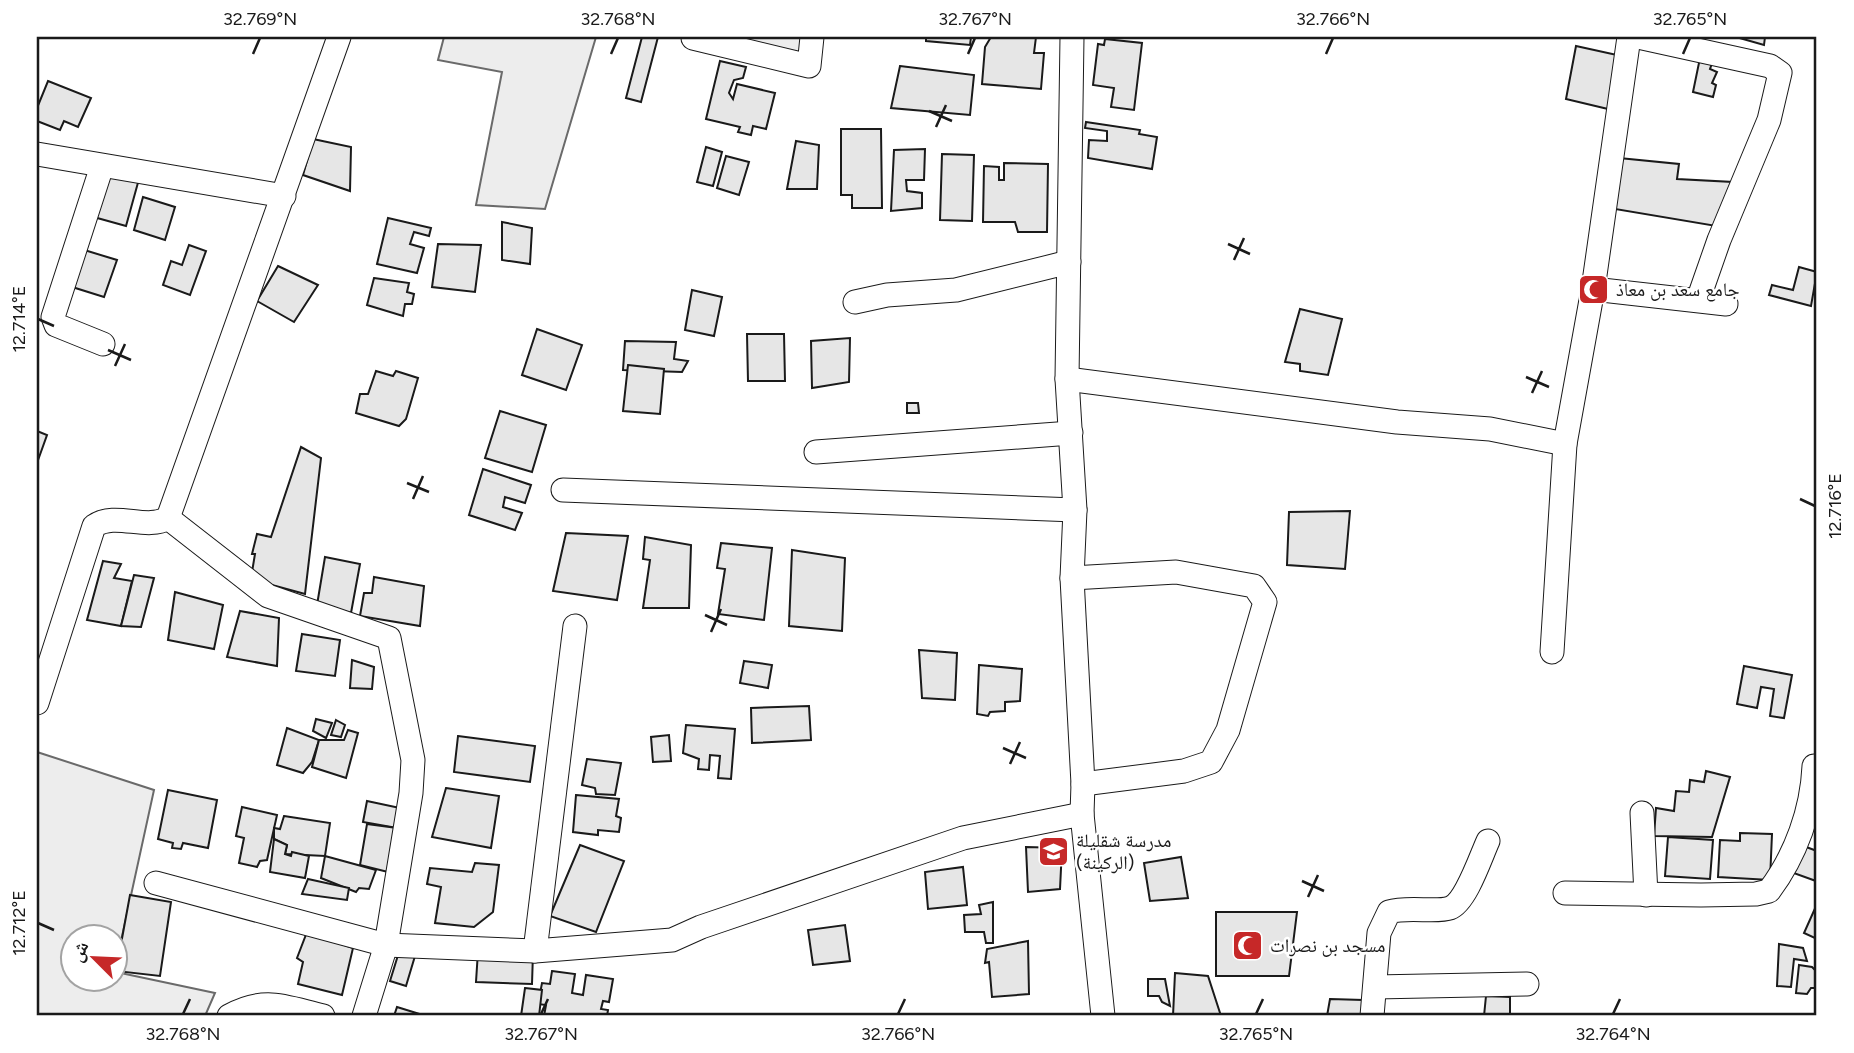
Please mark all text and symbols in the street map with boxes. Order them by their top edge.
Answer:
text: 32.769°N [223,8,297,30]
text: 32.768°N [580,8,656,30]
text: 32.767°N [938,8,1012,30]
text: 32.766°N [1296,8,1370,30]
text: 32.765°N [1653,8,1727,30]
mosque icon: جامع سعد بن معاذ [1576,272,1610,306]
place label: جامع سعد بن معاذ [1616,278,1740,302]
text: 12.714°E [8,286,30,352]
text: 12.716°E [1824,473,1846,539]
place label: مدرسة شقليلة (الركينة) [1076,829,1171,874]
school or university icon: مدرسة شقليلة (الركينة) [1036,834,1070,868]
text: 12.712°E [8,890,30,956]
north arrow [60,923,130,993]
mosque icon: مسجد بن نصرات [1230,928,1264,962]
place label: مسجد بن نصرات [1270,934,1386,957]
text: ش [64,937,94,965]
text: 32.768°N [145,1023,221,1045]
text: 32.767°N [504,1023,578,1045]
text: 32.766°N [861,1023,935,1045]
text: 32.765°N [1219,1023,1293,1045]
text: 32.764°N [1575,1023,1651,1045]

